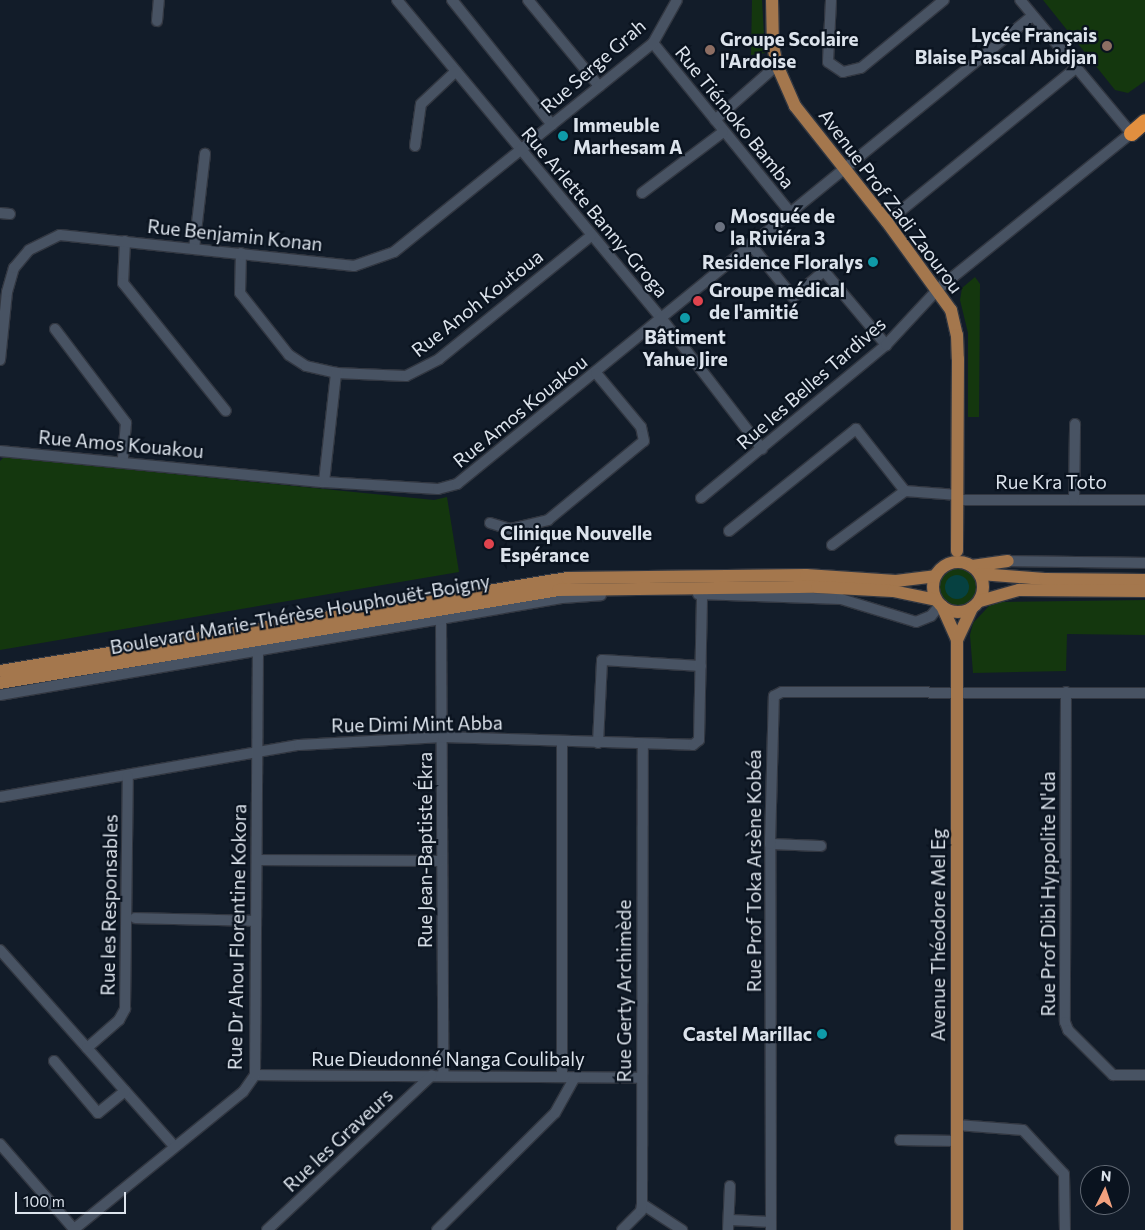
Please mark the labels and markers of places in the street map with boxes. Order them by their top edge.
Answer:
place label: Lycée Français Blaise Pascal Abidjan [915,24,1097,68]
place label: Groupe Scolaire l'Ardoise [720,28,859,72]
marker: Lycée Français Blaise Pascal Abidjan [1101,40,1113,52]
marker: Groupe Scolaire l'Ardoise [704,44,716,56]
place label: Immeuble Marhesam A [573,114,683,158]
marker: Immeuble Marhesam A [557,130,569,142]
place label: Mosquée de la Riviéra 3 [730,205,835,249]
marker: Mosquée de la Riviéra 3 [714,221,726,233]
place label: Residence Floralys [702,251,863,273]
marker: Residence Floralys [867,256,879,268]
place label: Groupe médical de l'amitié [709,279,845,323]
marker: Groupe médical de l'amitié [691,294,705,308]
marker: Bâtiment Yahue Jire [679,312,691,324]
place label: Bâtiment Yahue Jire [642,326,728,370]
place label: Clinique Nouvelle Espérance [500,522,652,566]
marker: Clinique Nouvelle Espérance [482,537,496,551]
place label: Castel Marillac [683,1023,812,1045]
marker: Castel Marillac [816,1028,828,1040]

